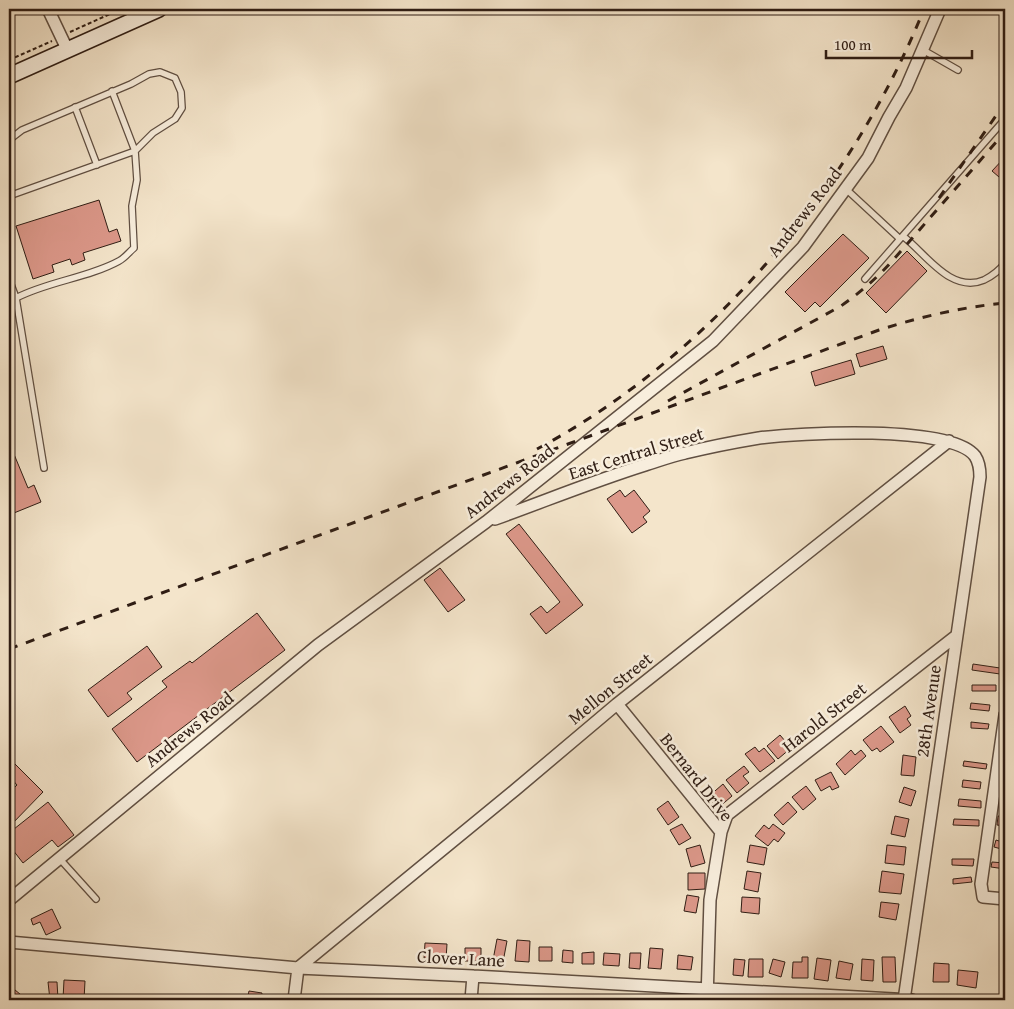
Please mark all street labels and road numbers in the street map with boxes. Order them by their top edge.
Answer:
street label: Andrews Road [760,161,848,263]
street label: East Central Street [565,419,708,486]
street label: Andrews Road [458,437,560,525]
street label: Mellon Street [562,645,659,731]
street label: 28th Avenue [908,663,948,759]
street label: Harold Street [776,675,873,759]
street label: Andrews Road [139,684,240,773]
street label: Bernard Drive [654,727,740,827]
street label: Clover Lane [416,942,506,974]

